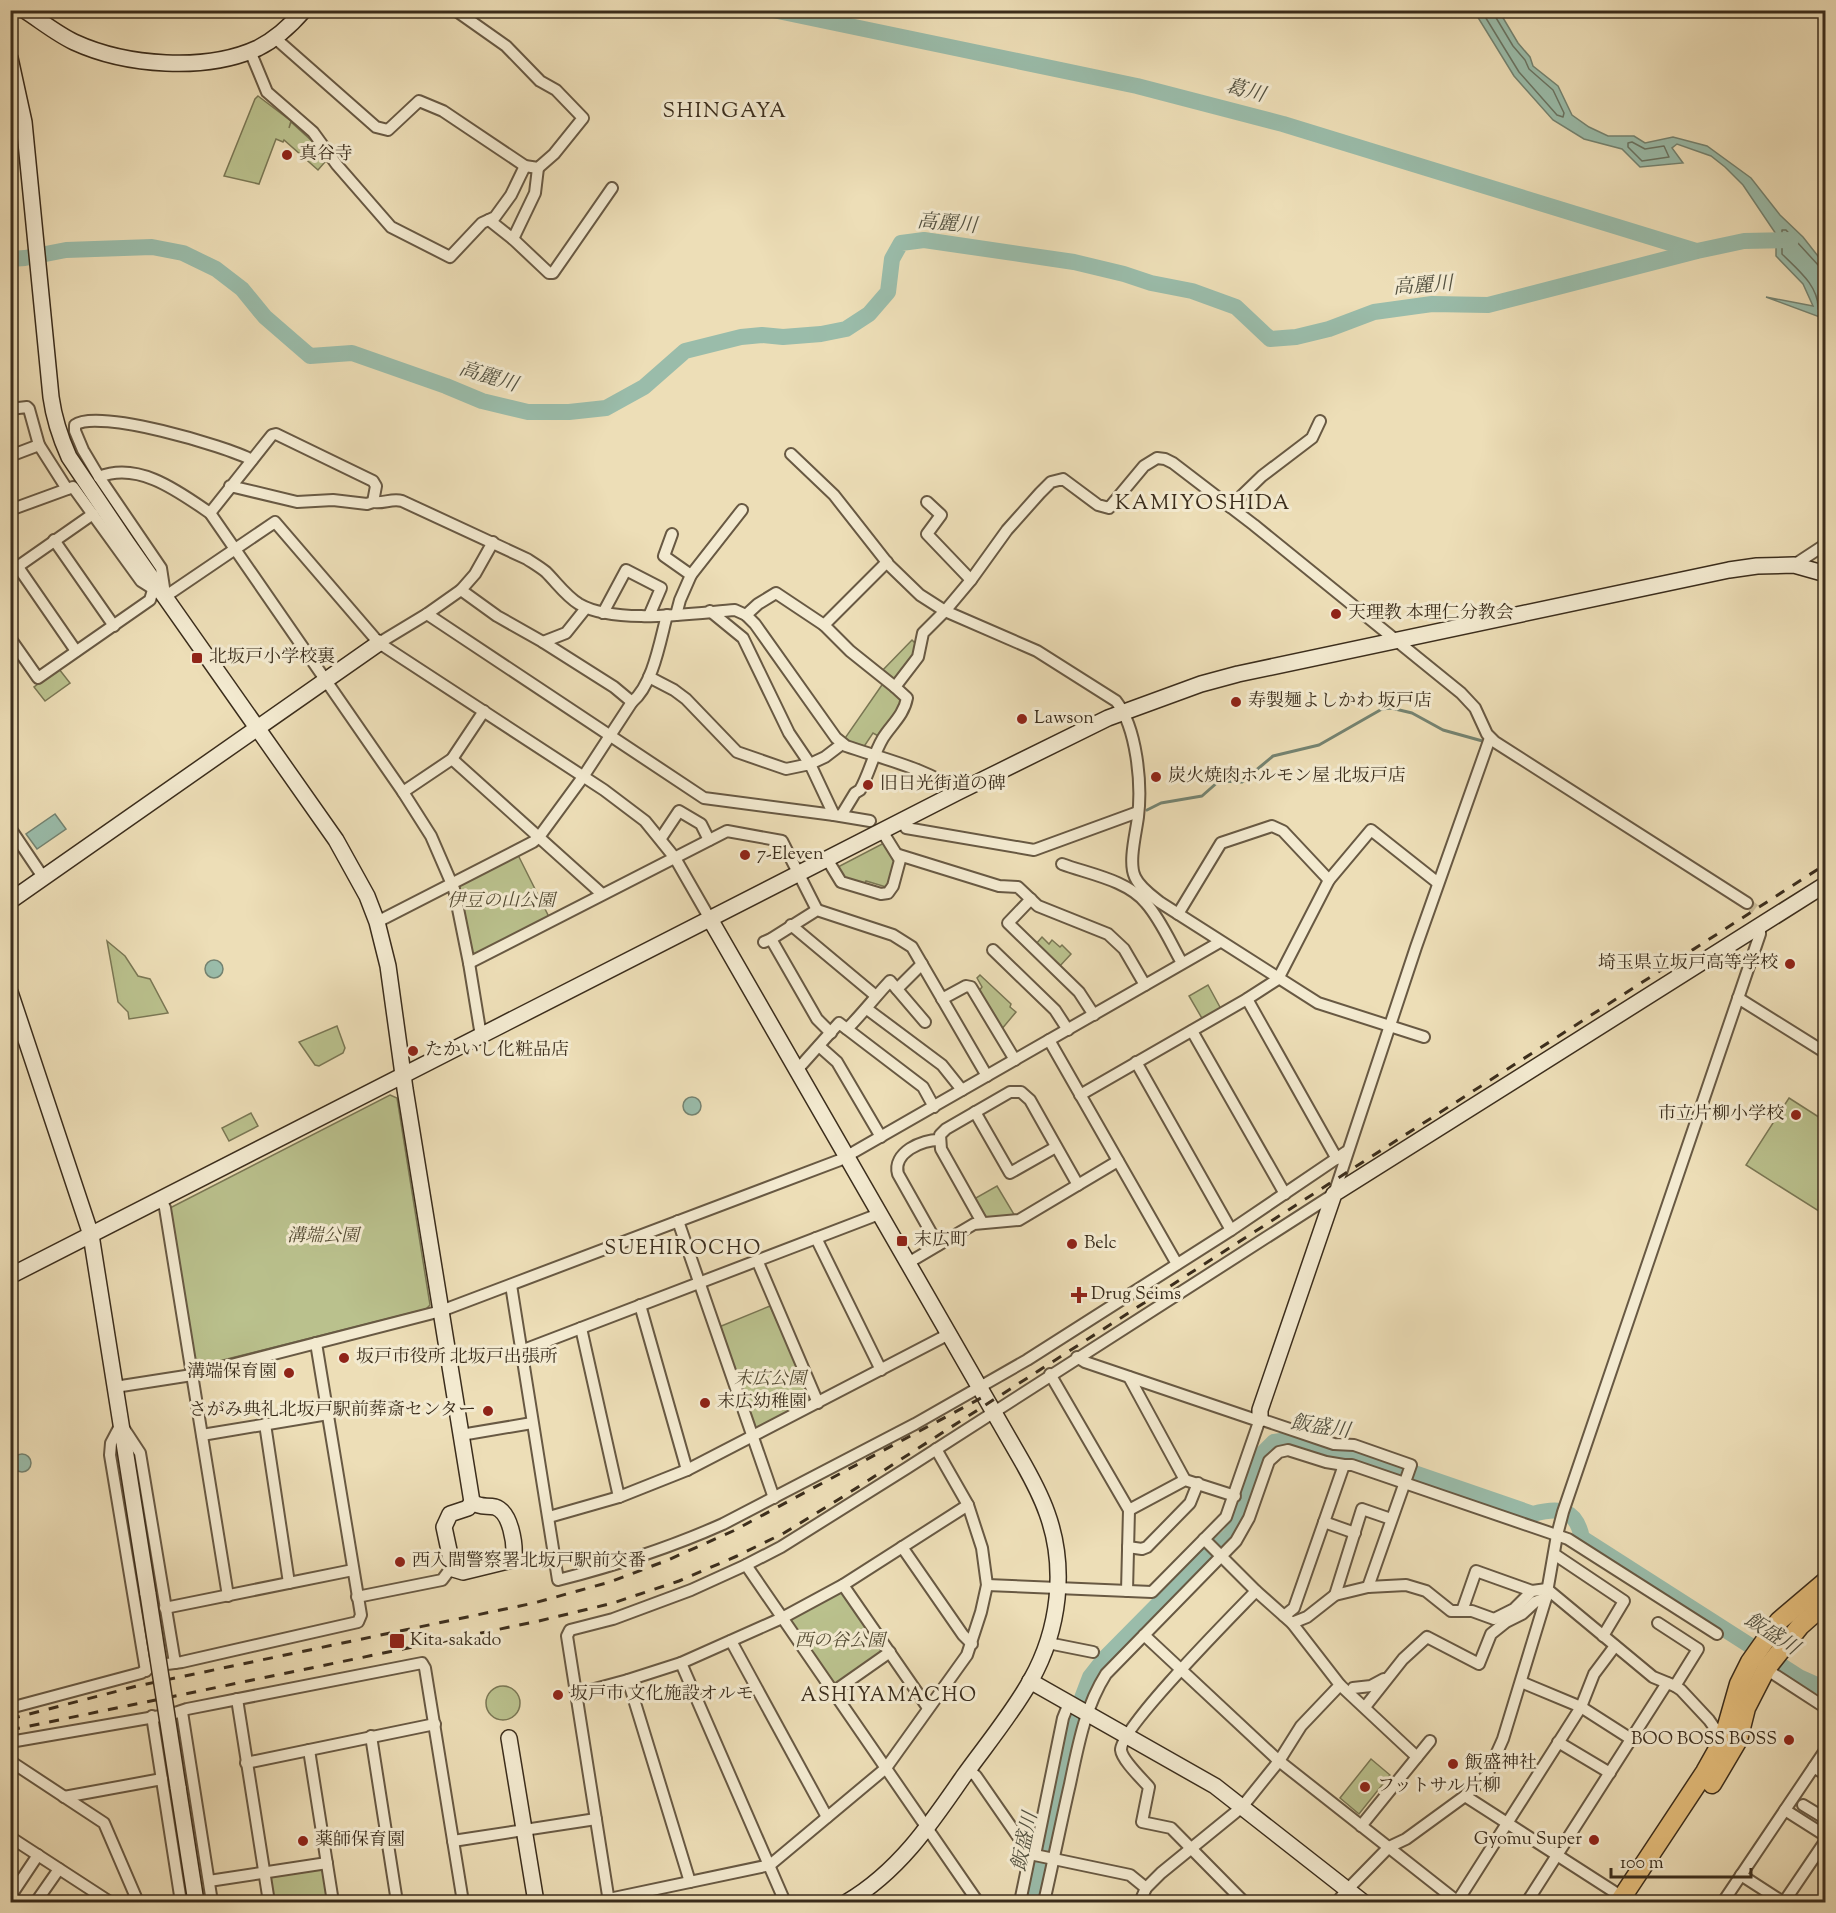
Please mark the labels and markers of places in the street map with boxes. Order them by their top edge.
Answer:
place label: 真谷寺 [299,142,353,168]
marker: 真谷寺 [280,148,294,162]
place label: 天理教 本理仁分教会 [1348,601,1514,627]
marker: 天理教 本理仁分教会 [1329,607,1343,621]
place label: 北坂戸小学校裏 [209,645,335,671]
marker: 北坂戸小学校裏 [190,651,204,665]
place label: 寿製麺よしかわ 坂戸店 [1248,689,1432,715]
marker: 寿製麺よしかわ 坂戸店 [1229,695,1243,709]
place label: Lawson [1034,706,1094,732]
marker: Lawson [1015,712,1029,726]
place label: 炭火焼肉ホルモン屋 北坂戸店 [1168,764,1406,790]
marker: 炭火焼肉ホルモン屋 北坂戸店 [1149,770,1163,784]
place label: 旧日光街道の碑 [880,772,1006,798]
marker: 旧日光街道の碑 [861,778,875,792]
place label: 7-Eleven [757,842,824,868]
marker: 7-Eleven [738,848,752,862]
place label: 埼玉県立坂戸高等学校 [1598,951,1778,977]
marker: 埼玉県立坂戸高等学校 [1783,957,1797,971]
place label: たかいし化粧品店 [425,1038,569,1064]
marker: たかいし化粧品店 [406,1044,420,1058]
place label: 市立片柳小学校 [1658,1102,1784,1128]
marker: 市立片柳小学校 [1789,1108,1803,1122]
place label: 末広町 [914,1228,968,1254]
place label: Belc [1084,1231,1117,1257]
marker: 末広町 [895,1234,909,1248]
marker: Belc [1065,1237,1079,1251]
place label: Drug Seims [1091,1282,1181,1308]
marker: Drug Seims [1072,1288,1086,1302]
place label: 坂戸市役所 北坂戸出張所 [356,1345,558,1371]
marker: 坂戸市役所 北坂戸出張所 [337,1351,351,1365]
place label: 溝端保育園 [187,1360,277,1386]
marker: 溝端保育園 [282,1366,296,1380]
place label: 末広幼稚園 [717,1390,807,1416]
marker: 末広幼稚園 [698,1396,712,1410]
place label: さがみ典礼北坂戸駅前葬斎センター [189,1398,476,1424]
marker: さがみ典礼北坂戸駅前葬斎センター [481,1404,495,1418]
place label: 西入間警察署北坂戸駅前交番 [412,1549,646,1575]
marker: 西入間警察署北坂戸駅前交番 [393,1555,407,1569]
place label: Kita-sakado [410,1628,502,1654]
marker: Kita-sakado [388,1632,406,1650]
place label: 坂戸市 文化施設オルモ [570,1682,754,1708]
marker: 坂戸市 文化施設オルモ [551,1688,565,1702]
place label: BOO BOSS BOSS [1631,1727,1777,1753]
marker: BOO BOSS BOSS [1782,1733,1796,1747]
place label: 飯盛神社 [1465,1751,1537,1777]
marker: 飯盛神社 [1446,1757,1460,1771]
place label: フットサル片柳 [1377,1774,1501,1800]
marker: フットサル片柳 [1358,1780,1372,1794]
place label: Gyomu Super [1474,1827,1582,1853]
place label: 薬師保育園 [315,1828,405,1854]
marker: Gyomu Super [1587,1833,1601,1847]
marker: 薬師保育園 [296,1834,310,1848]

